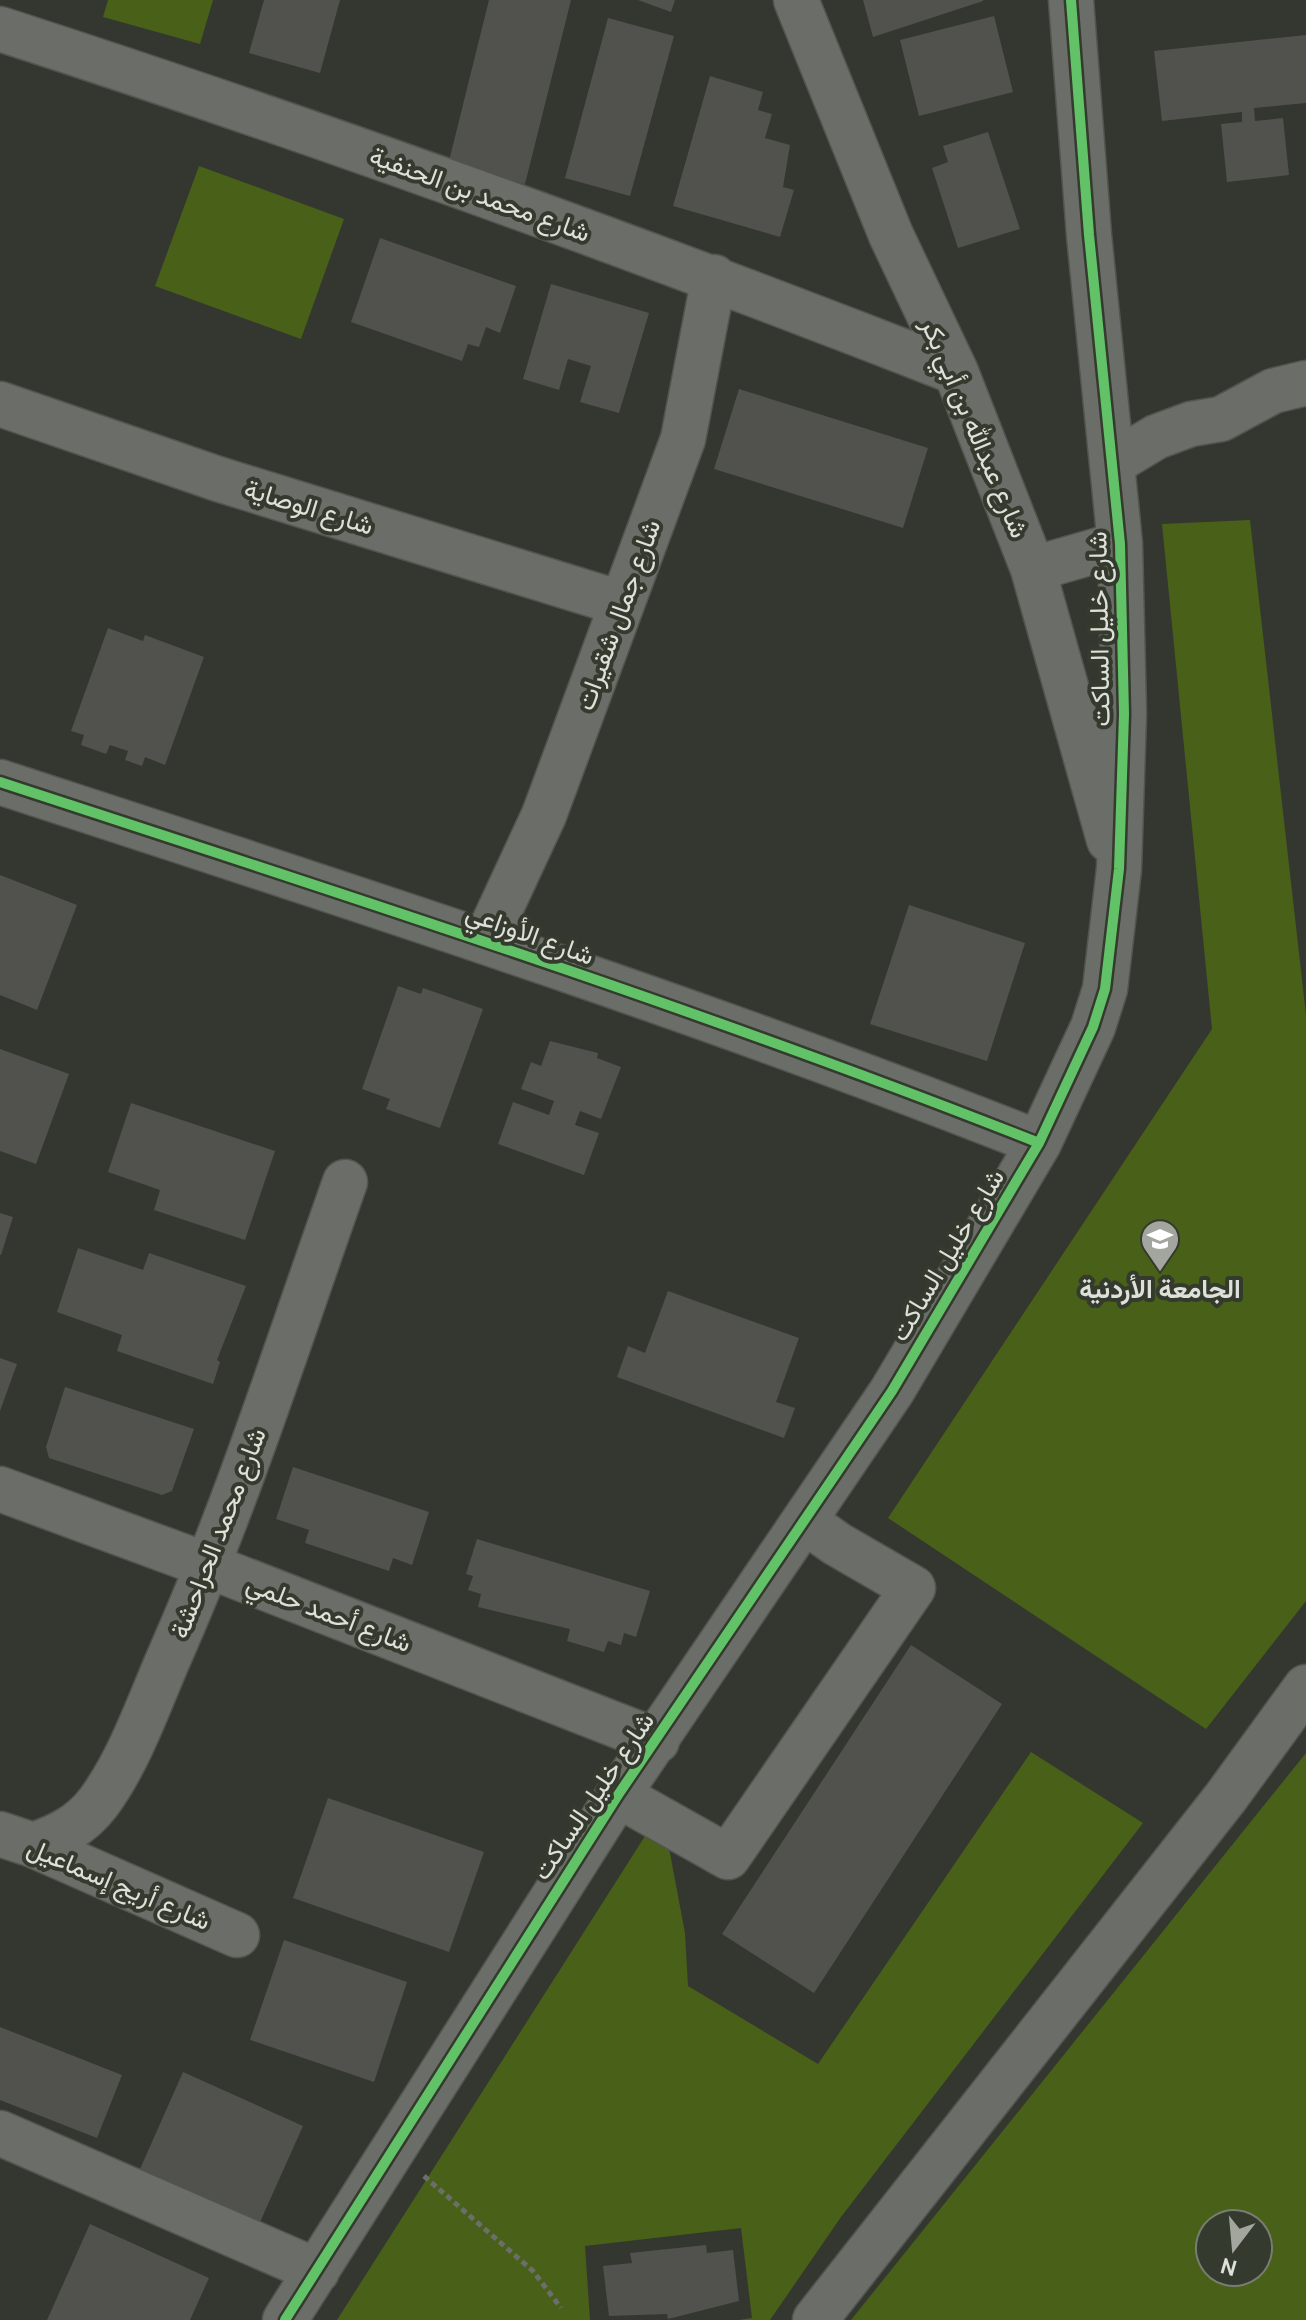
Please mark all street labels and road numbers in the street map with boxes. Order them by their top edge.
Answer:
street label: شارع محمد بن الحنفية [365,139,595,251]
street label: شارع عبدالله بن أبي بكر [909,313,1036,544]
street label: شارع الوصاية [240,472,377,544]
street label: شارع جمال شقيرات [569,515,669,715]
street label: شارع خليل الساكت [1081,531,1119,727]
street label: شارع الأوزاعي [460,896,598,977]
street label: شارع خليل الساكت [883,1163,1013,1348]
street label: شارع محمد الحراحشة [163,1423,275,1643]
street label: شارع أحمد حلمي [240,1567,416,1664]
street label: شارع خليل الساكت [525,1706,663,1887]
street label: شارع أريج إسماعيل [22,1831,215,1939]

